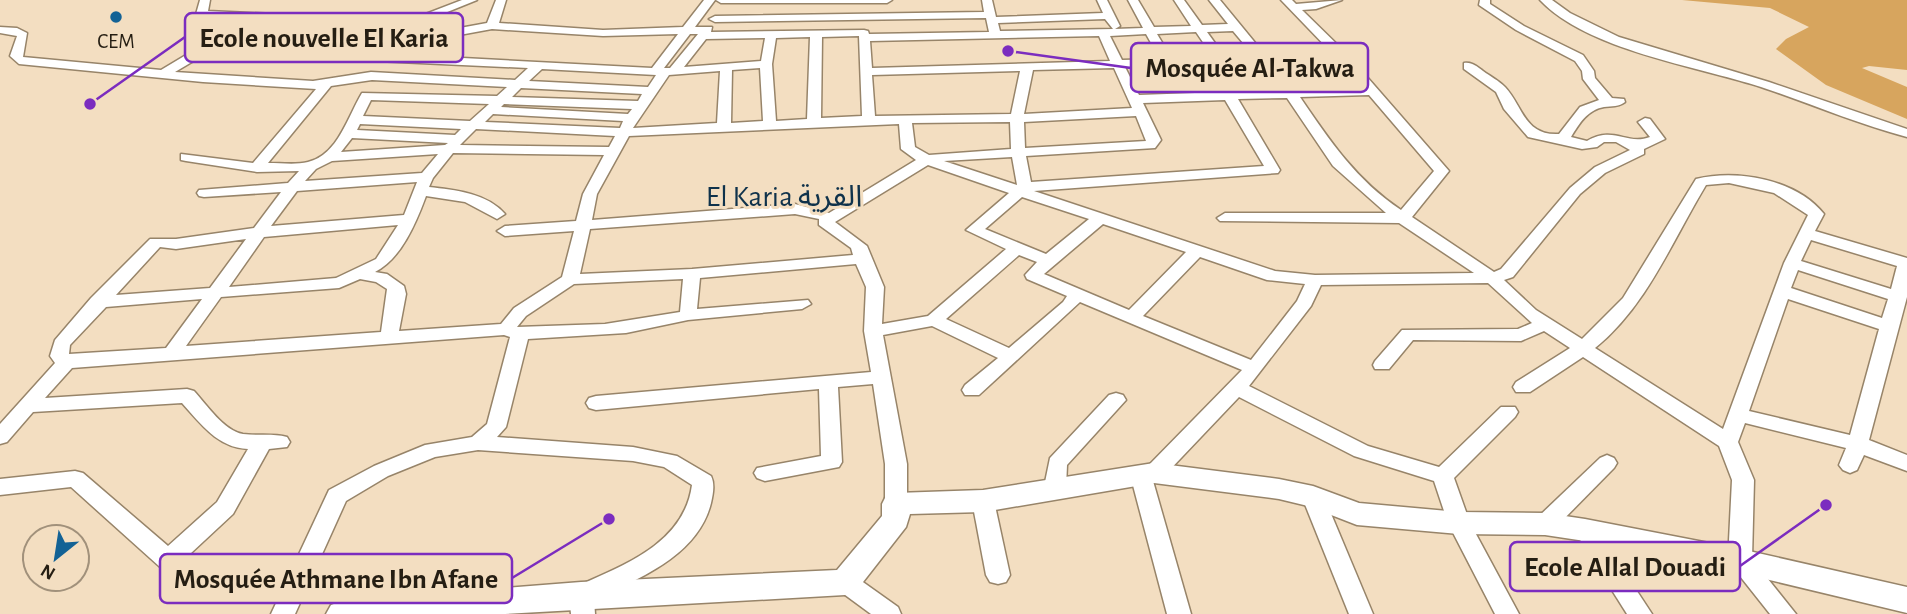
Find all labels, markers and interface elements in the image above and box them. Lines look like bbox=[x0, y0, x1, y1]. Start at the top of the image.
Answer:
marker: CEM bbox=[108, 9, 124, 25]
callout: Ecole nouvelle El Karia bbox=[185, 13, 463, 62]
text: Ecole nouvelle El Karia bbox=[199, 25, 449, 53]
place label: CEM bbox=[97, 31, 135, 52]
callout: Mosquée Al-Takwa bbox=[1131, 43, 1368, 92]
text: Mosquée Al-Takwa bbox=[1145, 55, 1355, 83]
district label: El Karia القرية bbox=[706, 182, 862, 213]
north arrow bbox=[21, 523, 91, 593]
callout: Ecole Allal Douadi bbox=[1510, 542, 1740, 591]
callout: Mosquée Athmane Ibn Afane bbox=[160, 554, 512, 603]
text: Ecole Allal Douadi bbox=[1524, 554, 1726, 582]
text: N bbox=[38, 560, 59, 583]
text: Mosquée Athmane Ibn Afane bbox=[174, 566, 498, 594]

